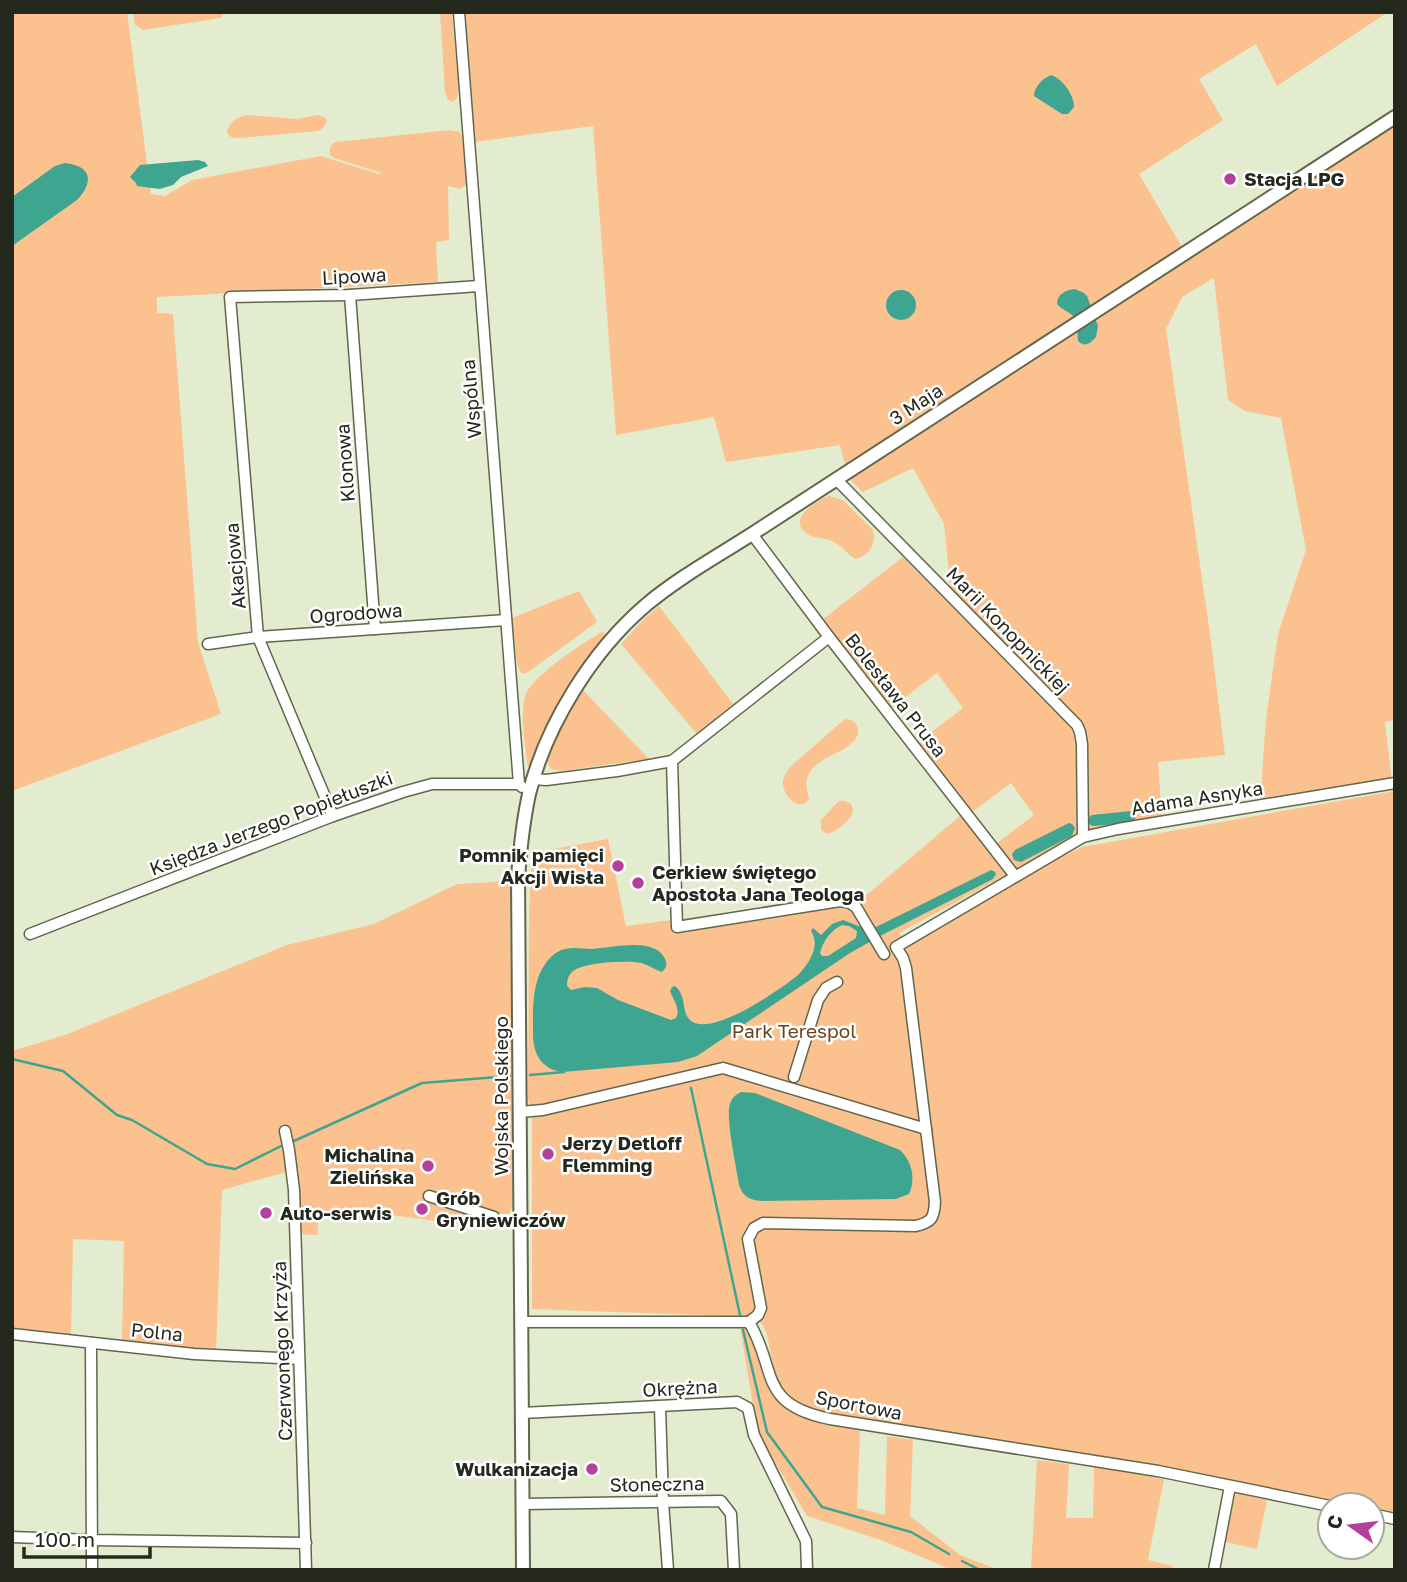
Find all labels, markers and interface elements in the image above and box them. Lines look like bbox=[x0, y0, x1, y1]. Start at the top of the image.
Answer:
place label: Stacja LPG bbox=[1244, 167, 1345, 190]
marker: Stacja LPG bbox=[1222, 171, 1238, 187]
street label: Lipowa bbox=[321, 262, 387, 289]
street label: Wspólna bbox=[456, 359, 485, 440]
street label: 3 Maja bbox=[885, 378, 947, 429]
street label: Klonowa bbox=[330, 423, 359, 503]
street label: Akacjowa bbox=[219, 522, 250, 610]
street label: Marii Konopnickiej bbox=[942, 561, 1075, 698]
street label: Ogrodowa bbox=[309, 598, 403, 627]
street label: Bolesława Prusa bbox=[841, 628, 952, 761]
street label: Księdza Jerzego Popiełuszki bbox=[146, 765, 396, 880]
street label: Adama Asnyka bbox=[1129, 776, 1265, 819]
place label: Pomnik pamięci Akcji Wisła bbox=[459, 843, 604, 888]
marker: Pomnik pamięci Akcji Wisła bbox=[610, 858, 626, 874]
place label: Cerkiew świętego Apostoła Jana Teologa bbox=[652, 860, 864, 905]
marker: Cerkiew świętego Apostoła Jana Teologa bbox=[630, 875, 646, 891]
street label: Wojska Polskiego bbox=[489, 1016, 512, 1176]
park label: Park Terespol bbox=[732, 1019, 856, 1042]
place label: Jerzy Detloff Flemming bbox=[562, 1131, 682, 1176]
place label: Michalina Zielińska bbox=[324, 1143, 414, 1188]
marker: Jerzy Detloff Flemming bbox=[540, 1146, 556, 1162]
marker: Michalina Zielińska bbox=[420, 1158, 436, 1174]
place label: Grób Gryniewiczów bbox=[436, 1186, 566, 1231]
place label: Auto-serwis bbox=[280, 1201, 392, 1224]
marker: Grób Gryniewiczów bbox=[414, 1201, 430, 1217]
marker: Auto-serwis bbox=[258, 1205, 274, 1221]
street label: Czerwonego Krzyża bbox=[267, 1261, 296, 1441]
street label: Polna bbox=[130, 1317, 184, 1346]
street label: Okrężna bbox=[642, 1374, 718, 1401]
street label: Sportowa bbox=[814, 1385, 904, 1424]
place label: Wulkanizacja bbox=[455, 1457, 578, 1480]
marker: Wulkanizacja bbox=[584, 1461, 600, 1477]
street label: Słoneczna bbox=[609, 1471, 705, 1496]
north arrow bbox=[1316, 1491, 1386, 1561]
text: С bbox=[1321, 1512, 1347, 1531]
scale bar bbox=[24, 1516, 150, 1560]
text: 100 m bbox=[35, 1526, 95, 1552]

